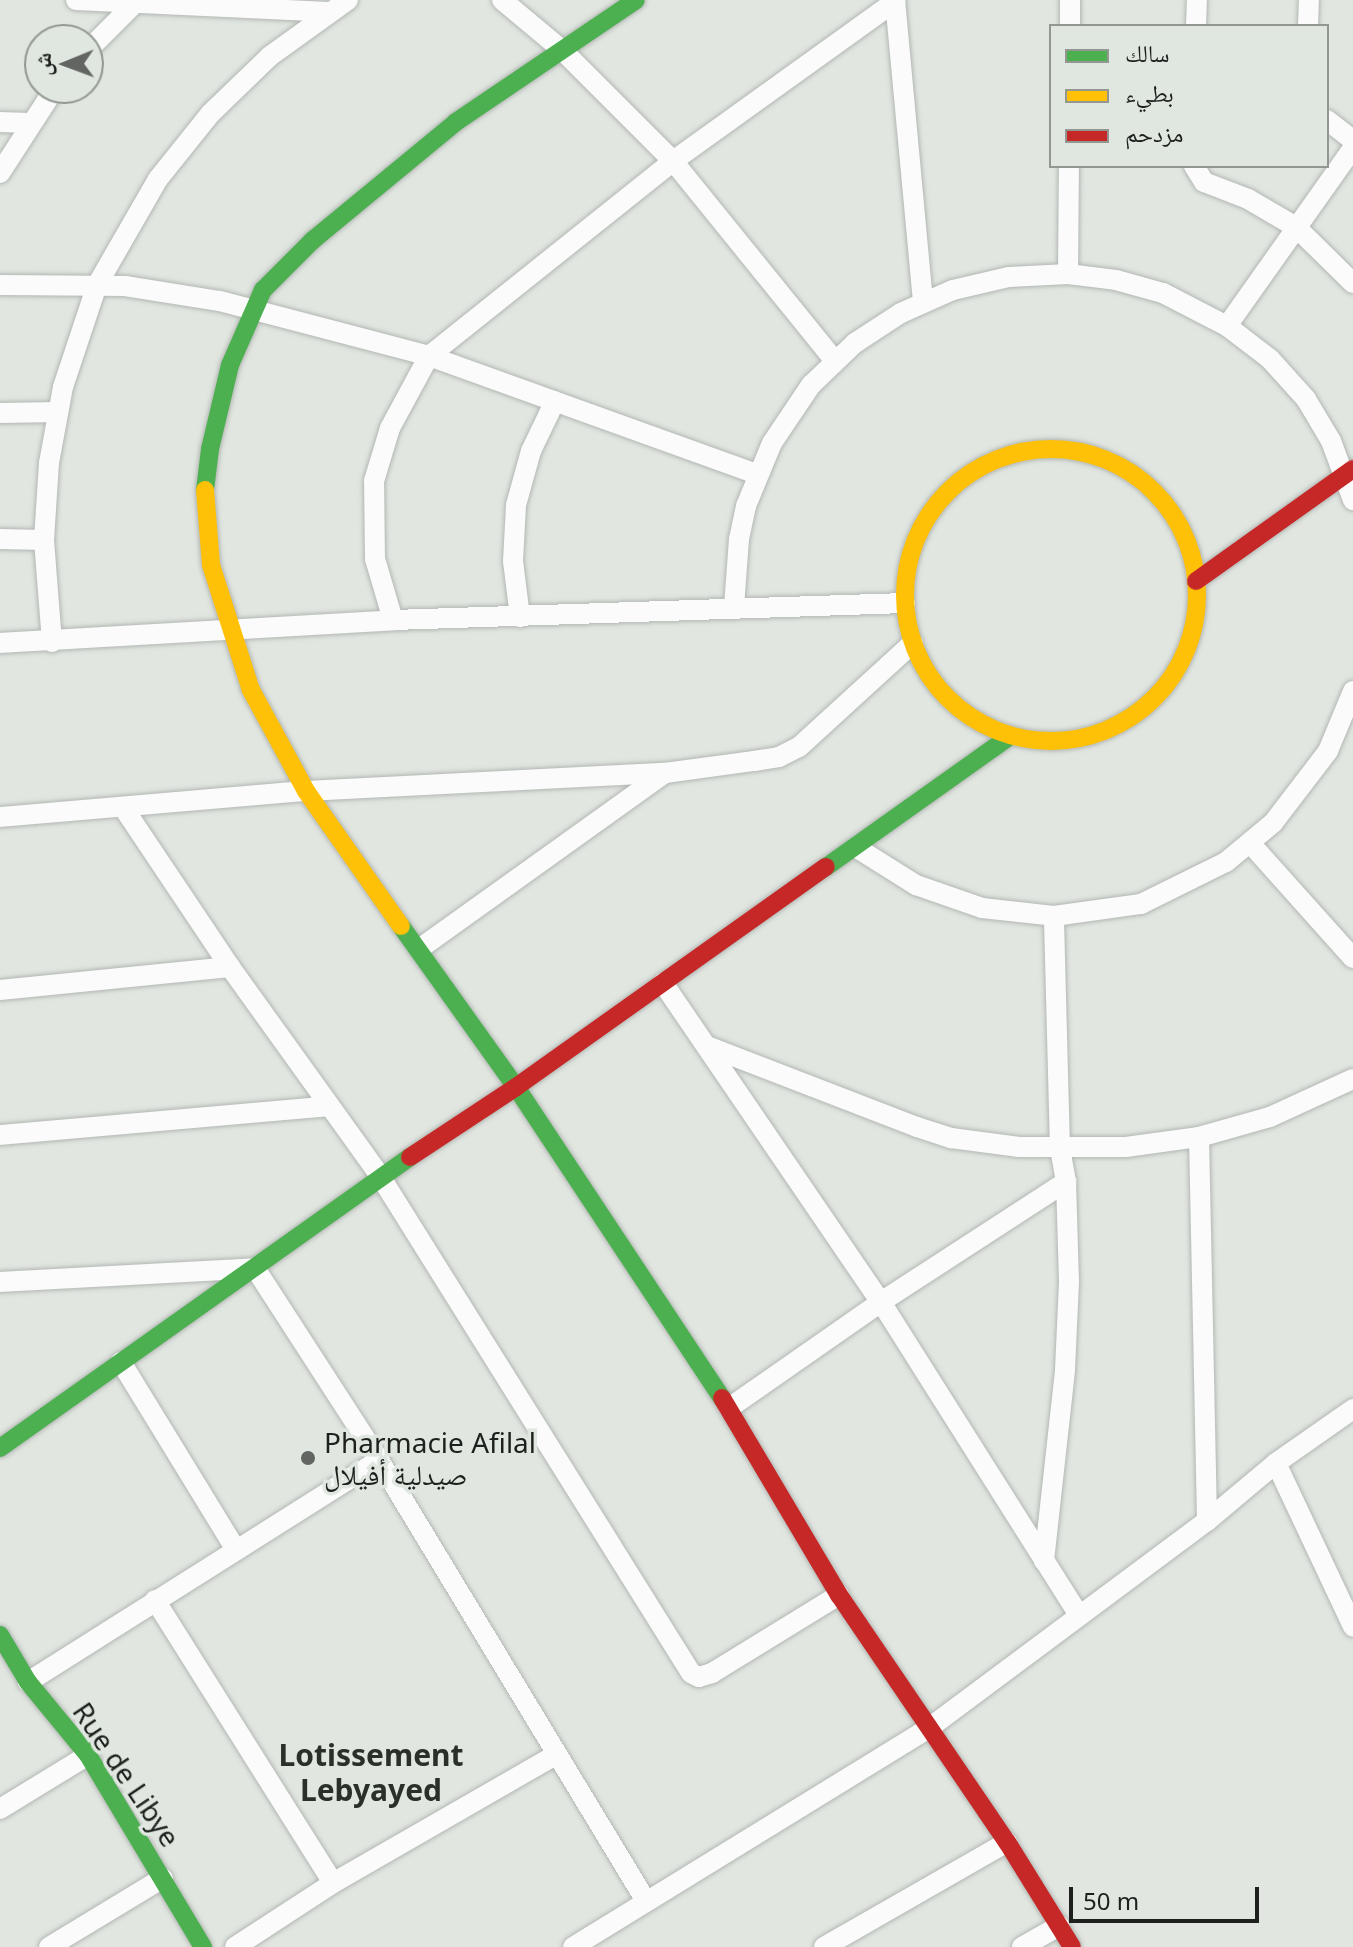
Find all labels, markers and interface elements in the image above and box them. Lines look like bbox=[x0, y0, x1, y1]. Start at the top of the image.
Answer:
north arrow bbox=[24, 24, 104, 104]
legend bbox=[1049, 24, 1329, 168]
text: سالك bbox=[1125, 36, 1170, 69]
text: ش bbox=[27, 52, 57, 76]
text: بطيء bbox=[1125, 76, 1174, 109]
text: مزدحم bbox=[1125, 116, 1184, 149]
place label: Pharmacie Afilal صيدلية أفيلال bbox=[324, 1425, 536, 1491]
marker: Pharmacie Afilal صيدلية أفيلال bbox=[299, 1449, 317, 1467]
street label: Rue de Libye bbox=[66, 1696, 188, 1852]
district label: Lotissement Lebyayed bbox=[278, 1737, 464, 1808]
scale bar bbox=[1073, 1871, 1263, 1921]
text: 50 m bbox=[1083, 1884, 1139, 1917]

